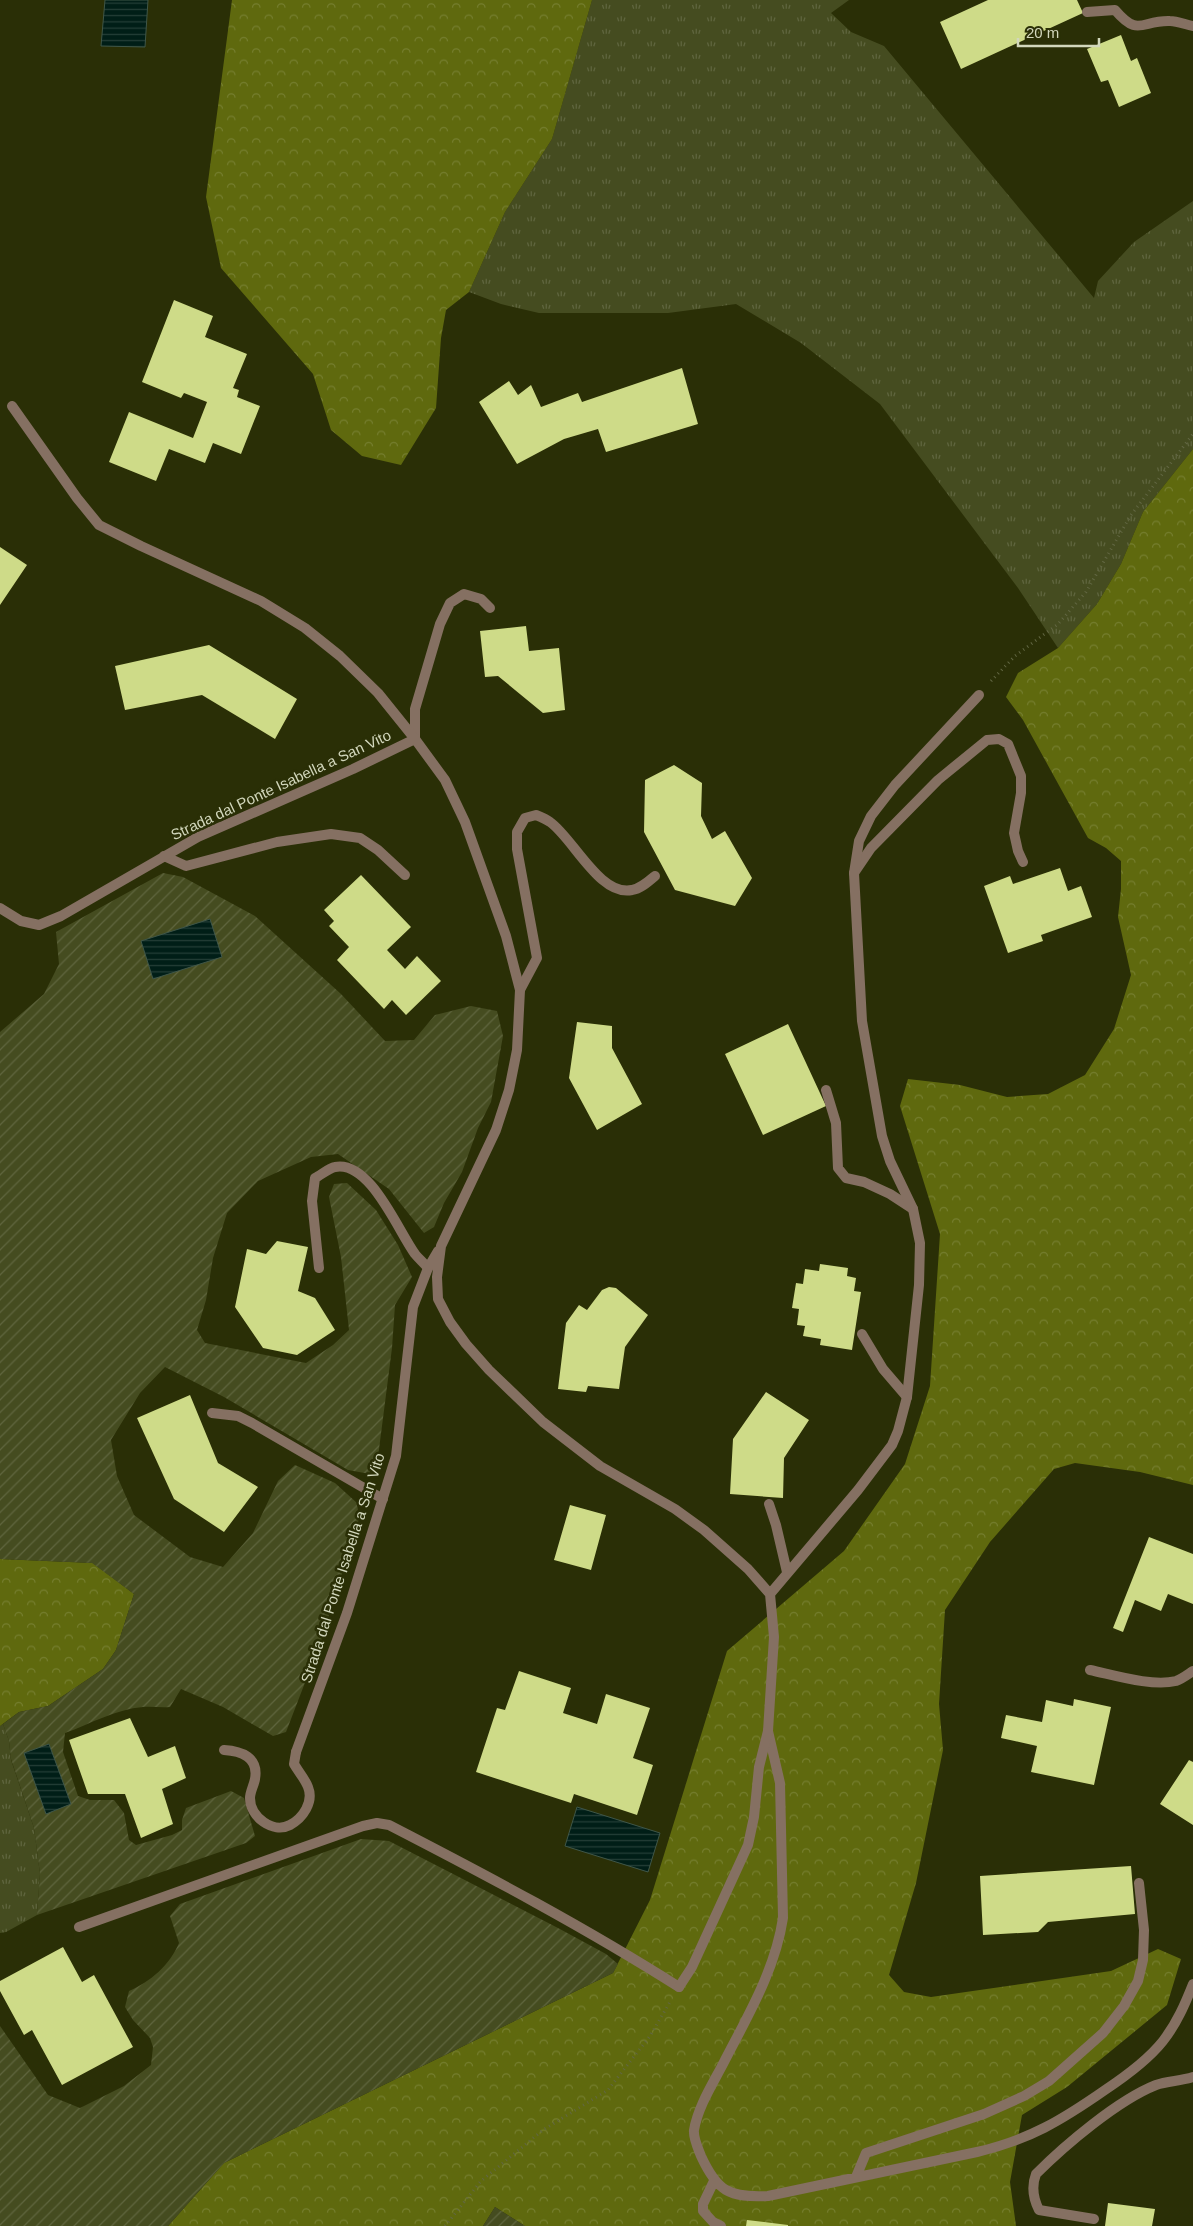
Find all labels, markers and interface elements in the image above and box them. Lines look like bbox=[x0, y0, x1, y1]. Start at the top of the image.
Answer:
scale bar bbox=[1018, 15, 1099, 47]
text: 20 m bbox=[1026, 24, 1059, 41]
street label: Strada dal Ponte Isabella a San Vito bbox=[168, 726, 393, 843]
street label: Strada dal Ponte Isabella a San Vito bbox=[297, 1451, 388, 1685]

